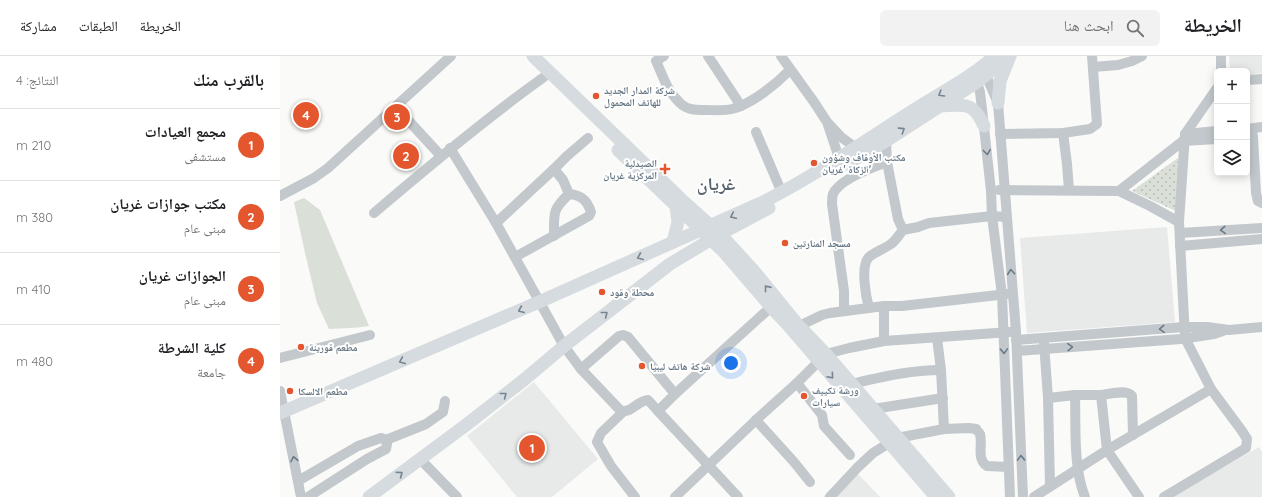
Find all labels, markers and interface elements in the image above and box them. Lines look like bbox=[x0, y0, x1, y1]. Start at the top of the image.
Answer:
search box bbox=[880, 10, 1160, 46]
text: الخريطة bbox=[1184, 13, 1242, 37]
text: ابحث هنا bbox=[1064, 16, 1114, 35]
text: مشاركة bbox=[20, 17, 57, 35]
text: الطبقات bbox=[79, 17, 118, 35]
text: الخريطة bbox=[140, 17, 181, 35]
icon: search bbox=[1124, 17, 1146, 39]
map controls bbox=[1214, 68, 1250, 176]
button: + bbox=[1214, 68, 1250, 104]
text: بالقرب منك bbox=[193, 69, 264, 90]
text: النتائج: 4 bbox=[16, 72, 59, 88]
place label: شركة المدار الجديد للهاتف المحمول bbox=[604, 84, 675, 109]
one-way arrow bbox=[938, 89, 945, 96]
marker: شركة المدار الجديد للهاتف المحمول bbox=[591, 91, 601, 101]
pin: 4 bbox=[293, 100, 319, 130]
pin: 3 bbox=[384, 102, 410, 132]
button: − bbox=[1214, 104, 1250, 140]
text: مجمع العيادات bbox=[145, 122, 226, 141]
one-way arrow bbox=[898, 128, 905, 135]
text: 210 m bbox=[16, 137, 51, 153]
text: 1 bbox=[248, 137, 254, 153]
button: layers bbox=[1214, 140, 1250, 176]
pin: 2 bbox=[393, 141, 419, 171]
text: مستشفى bbox=[184, 148, 226, 164]
one-way arrow bbox=[982, 149, 991, 155]
place label: مكتب الأوقاف وشؤون الزكاة 'غريان' bbox=[822, 151, 906, 176]
place label: الصيدلية المركزية غريان bbox=[603, 157, 657, 182]
marker: مكتب الأوقاف وشؤون الزكاة 'غريان' bbox=[809, 158, 819, 168]
marker: الصيدلية المركزية غريان bbox=[660, 164, 670, 174]
district label: غريان bbox=[697, 172, 735, 195]
text: مكتب جوازات غريان bbox=[110, 194, 226, 213]
text: 380 m bbox=[16, 209, 53, 225]
text: 2 bbox=[247, 209, 255, 225]
one-way arrow bbox=[729, 211, 737, 219]
text: مبنى عام bbox=[184, 220, 226, 236]
one-way arrow bbox=[1220, 226, 1226, 235]
place label: مسجد المنارتين bbox=[793, 237, 851, 250]
marker: مسجد المنارتين bbox=[780, 238, 790, 248]
one-way arrow bbox=[636, 252, 644, 260]
text: الجوازات غريان bbox=[139, 266, 226, 285]
one-way arrow bbox=[1006, 269, 1015, 275]
text: 410 m bbox=[16, 281, 51, 297]
text: 3 bbox=[248, 281, 255, 297]
one-way arrow bbox=[765, 285, 772, 293]
place label: محطة وقود bbox=[610, 286, 655, 299]
marker: محطة وقود bbox=[597, 287, 607, 297]
text: مبنى عام bbox=[184, 292, 226, 308]
one-way arrow bbox=[518, 305, 525, 313]
one-way arrow bbox=[601, 311, 608, 318]
one-way arrow bbox=[1159, 324, 1165, 333]
text: كلية الشرطة bbox=[158, 338, 226, 357]
place label: مطعم قورينة bbox=[309, 341, 358, 355]
marker: مطعم قورينة bbox=[296, 342, 306, 352]
one-way arrow bbox=[1067, 343, 1073, 352]
one-way arrow bbox=[1000, 348, 1008, 354]
text: 480 m bbox=[16, 353, 53, 369]
text: 4 bbox=[247, 353, 255, 369]
your location bbox=[721, 353, 741, 373]
one-way arrow bbox=[398, 357, 405, 365]
place label: شركة هاتف ليبيا bbox=[650, 360, 711, 373]
marker: شركة هاتف ليبيا bbox=[637, 361, 647, 371]
text: جامعة bbox=[197, 364, 226, 380]
one-way arrow bbox=[826, 371, 834, 379]
place label: ورشة تكييف سيارات bbox=[812, 384, 859, 409]
place label: مطعم الالسكا bbox=[298, 385, 348, 399]
marker: مطعم الالسكا bbox=[285, 386, 295, 396]
marker: ورشة تكييف سيارات bbox=[799, 391, 809, 401]
one-way arrow bbox=[500, 393, 507, 400]
pin: 1 bbox=[519, 433, 545, 463]
one-way arrow bbox=[1017, 455, 1026, 461]
one-way arrow bbox=[290, 456, 298, 462]
one-way arrow bbox=[396, 471, 403, 478]

